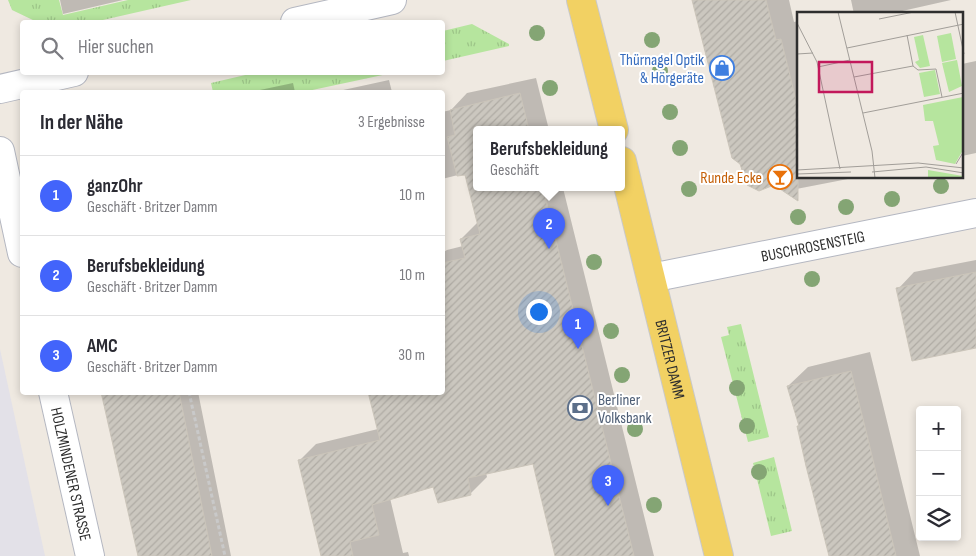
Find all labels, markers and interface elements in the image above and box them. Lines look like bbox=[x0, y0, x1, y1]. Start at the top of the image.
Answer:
inset map bbox=[797, 12, 964, 179]
search box bbox=[20, 20, 445, 75]
icon: search bbox=[38, 34, 66, 62]
text: Hier suchen bbox=[78, 36, 154, 59]
place label: Thürnagel Optik & Hörgeräte bbox=[620, 51, 704, 88]
shop icon: Thürnagel Optik & Hörgeräte bbox=[709, 55, 735, 81]
text: In der Nähe bbox=[40, 110, 123, 135]
text: 3 Ergebnisse bbox=[358, 113, 425, 132]
popup bbox=[473, 126, 625, 191]
text: Berufsbekleidung bbox=[490, 138, 608, 161]
text: Geschäft bbox=[490, 161, 539, 180]
bar icon: Runde Ecke bbox=[767, 164, 793, 190]
place label: Runde Ecke bbox=[700, 169, 762, 188]
text: ganzOhr bbox=[87, 175, 143, 198]
text: 1 bbox=[53, 186, 59, 205]
text: 10 m bbox=[399, 186, 425, 205]
text: Geschäft · Britzer Damm bbox=[87, 198, 218, 217]
pin: 2 bbox=[533, 208, 565, 249]
street label: BUSCHROSENSTEIG bbox=[759, 227, 867, 267]
text: Berufsbekleidung bbox=[87, 255, 205, 278]
text: 2 bbox=[52, 266, 60, 285]
text: 10 m bbox=[399, 266, 425, 285]
text: Geschäft · Britzer Damm bbox=[87, 278, 218, 297]
your location bbox=[526, 299, 552, 325]
pin: 1 bbox=[562, 308, 594, 349]
street label: BRITZER DAMM bbox=[650, 318, 688, 401]
text: AMC bbox=[87, 335, 118, 358]
text: 3 bbox=[52, 346, 60, 365]
text: 30 m bbox=[398, 346, 425, 365]
text: Geschäft · Britzer Damm bbox=[87, 358, 218, 377]
place label: Berliner Volksbank bbox=[598, 391, 652, 428]
bank icon: Berliner Volksbank bbox=[567, 395, 593, 421]
street label: HOLZMINDENER STRASSE bbox=[46, 406, 94, 543]
map controls bbox=[916, 406, 961, 541]
button: + bbox=[916, 406, 961, 451]
button: − bbox=[916, 451, 961, 496]
pin: 3 bbox=[592, 465, 624, 506]
button: layers bbox=[916, 496, 961, 541]

